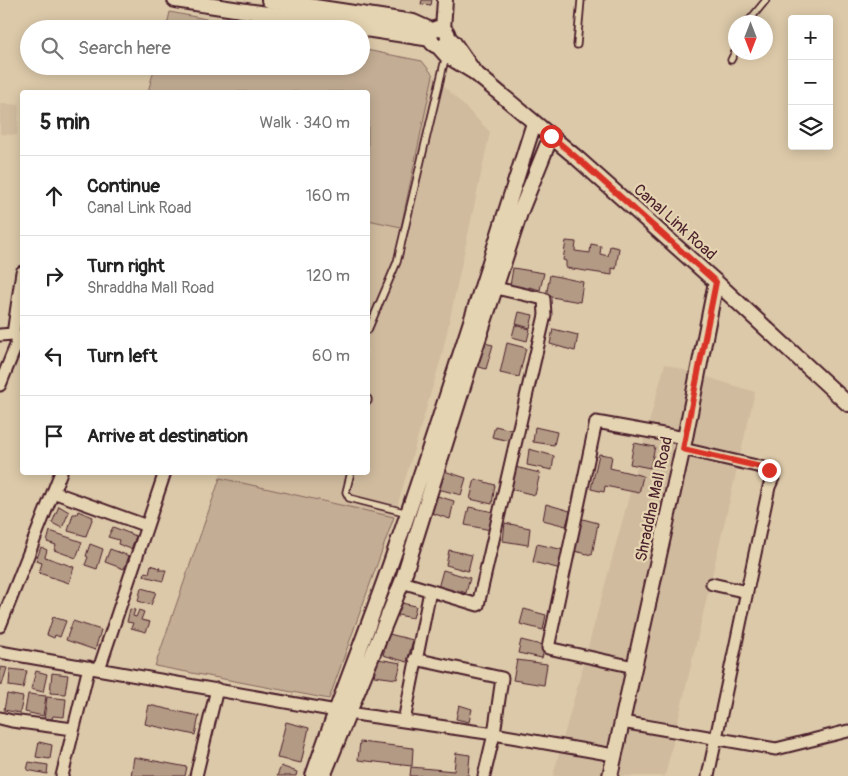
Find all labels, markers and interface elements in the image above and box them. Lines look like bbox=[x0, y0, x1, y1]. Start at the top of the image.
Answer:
north arrow bbox=[728, 15, 773, 60]
map controls bbox=[788, 15, 833, 150]
button: + bbox=[788, 15, 833, 60]
search box bbox=[20, 20, 370, 75]
icon: search bbox=[38, 34, 66, 62]
text: Search here bbox=[78, 36, 171, 60]
button: − bbox=[788, 60, 833, 105]
button: layers bbox=[788, 105, 833, 150]
text: 5 min bbox=[40, 109, 90, 136]
text: Walk · 340 m bbox=[259, 113, 350, 133]
route start bbox=[540, 125, 563, 148]
text: Continue bbox=[87, 174, 160, 198]
street label: Canal Link Road bbox=[629, 180, 721, 264]
icon: ahead bbox=[40, 182, 68, 210]
text: 160 m bbox=[306, 186, 350, 206]
text: Canal Link Road bbox=[87, 198, 192, 218]
text: Turn right bbox=[87, 254, 165, 278]
icon: right bbox=[40, 262, 68, 290]
text: 120 m bbox=[306, 266, 350, 286]
text: Shraddha Mall Road bbox=[87, 278, 214, 298]
icon: left bbox=[40, 342, 68, 370]
text: Turn left bbox=[87, 344, 157, 368]
text: 60 m bbox=[312, 346, 350, 366]
icon: arrive bbox=[40, 422, 68, 450]
text: Arrive at destination bbox=[87, 424, 248, 448]
street label: Shraddha Mall Road bbox=[631, 435, 677, 563]
route end bbox=[758, 459, 781, 482]

